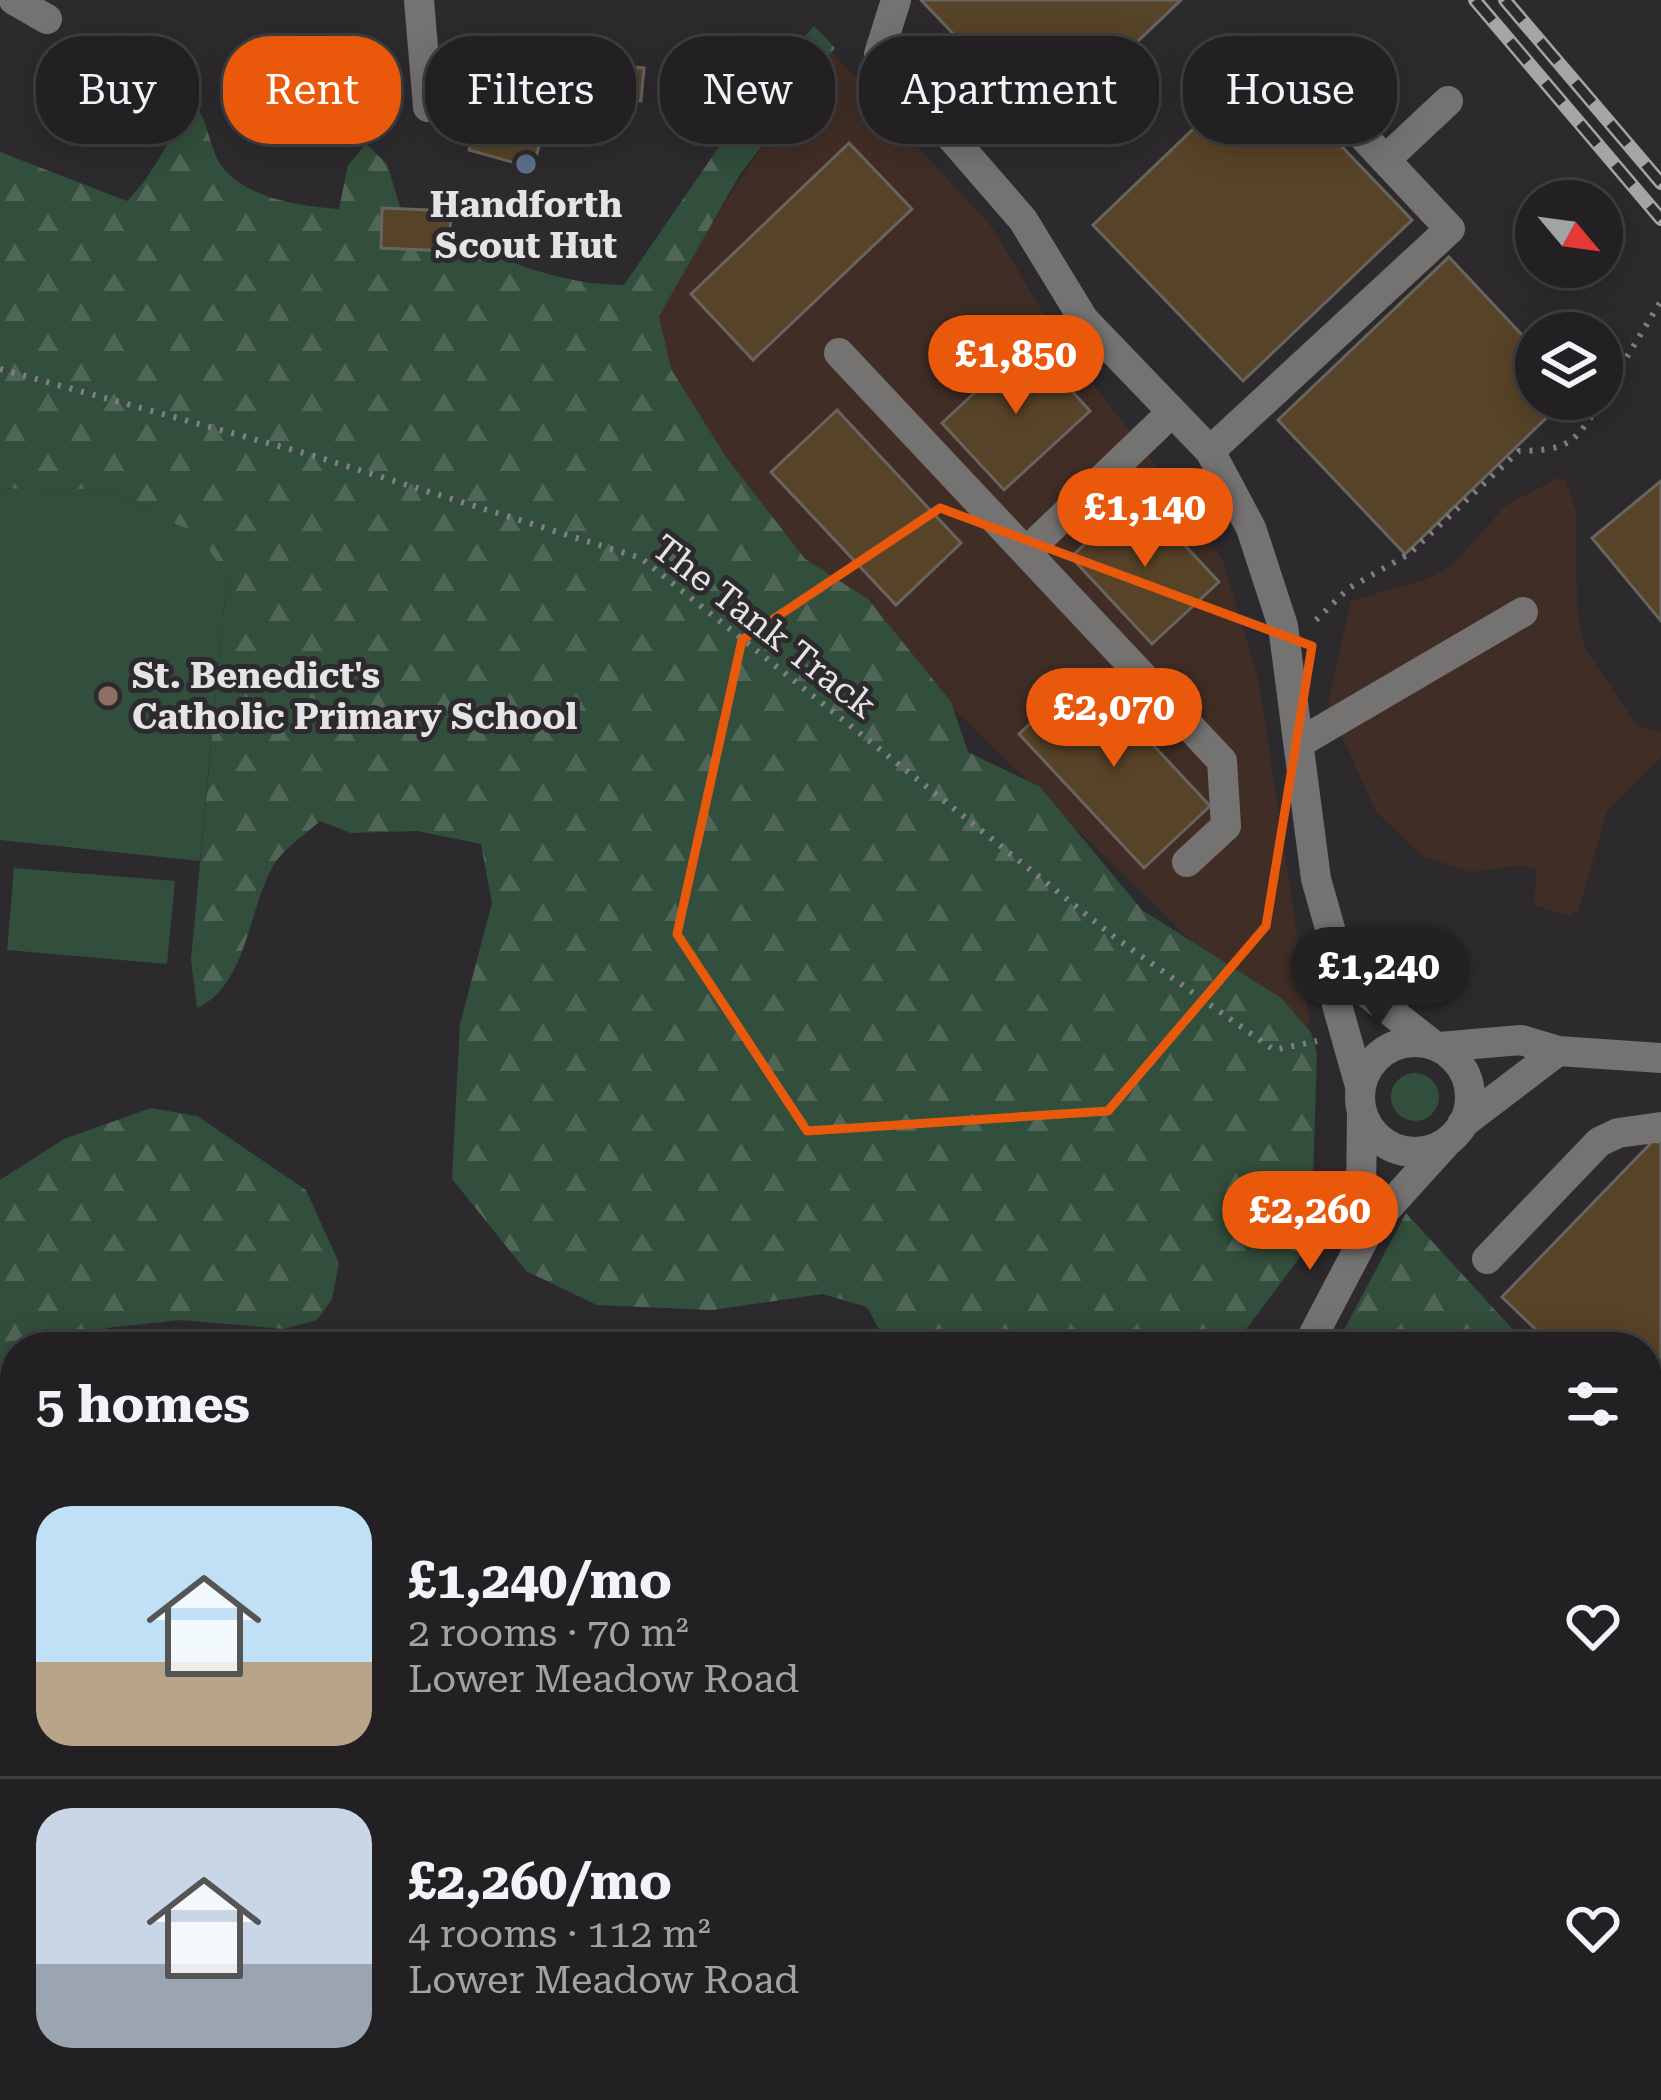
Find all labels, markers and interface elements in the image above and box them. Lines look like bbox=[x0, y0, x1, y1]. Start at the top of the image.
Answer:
chip: Buy bbox=[36, 36, 199, 144]
chip: Rent bbox=[223, 36, 401, 144]
chip: Filters bbox=[425, 36, 636, 144]
chip: New bbox=[660, 36, 835, 144]
chip: Apartment bbox=[859, 36, 1159, 144]
chip: House bbox=[1183, 36, 1397, 144]
marker: Handforth Scout Hut bbox=[513, 151, 539, 177]
north arrow bbox=[1515, 180, 1623, 288]
map controls bbox=[1515, 180, 1623, 420]
place label: Handforth Scout Hut bbox=[430, 184, 622, 267]
button: layers bbox=[1515, 312, 1623, 420]
pin: £1,850 bbox=[918, 315, 1114, 417]
text: £1,850 bbox=[955, 331, 1077, 377]
pin: £1,140 bbox=[1047, 468, 1243, 570]
text: £1,140 bbox=[1084, 484, 1206, 530]
street label: The Tank Track bbox=[644, 526, 885, 727]
place label: St. Benedict's Catholic Primary School bbox=[132, 655, 578, 738]
pin: £2,070 bbox=[1016, 668, 1212, 770]
marker: St. Benedict's Catholic Primary School bbox=[95, 683, 121, 709]
text: £2,070 bbox=[1053, 684, 1175, 730]
pin: £1,240 bbox=[1281, 927, 1477, 1029]
text: £1,240 bbox=[1318, 943, 1440, 989]
pin: £2,260 bbox=[1212, 1171, 1408, 1273]
text: £2,260 bbox=[1249, 1187, 1371, 1233]
icon: filters bbox=[1560, 1371, 1626, 1437]
text: 5 homes bbox=[36, 1375, 250, 1434]
text: £1,240/mo bbox=[408, 1551, 672, 1610]
icon: home bbox=[132, 1554, 276, 1698]
icon: heart bbox=[1560, 1593, 1626, 1659]
text: 2 rooms · 70 m² bbox=[408, 1610, 689, 1656]
text: Lower Meadow Road bbox=[408, 1656, 799, 1702]
text: £2,260/mo bbox=[408, 1852, 672, 1911]
icon: home bbox=[132, 1856, 276, 2000]
icon: heart bbox=[1560, 1895, 1626, 1961]
text: 4 rooms · 112 m² bbox=[408, 1911, 711, 1957]
text: Lower Meadow Road bbox=[408, 1957, 799, 2003]

